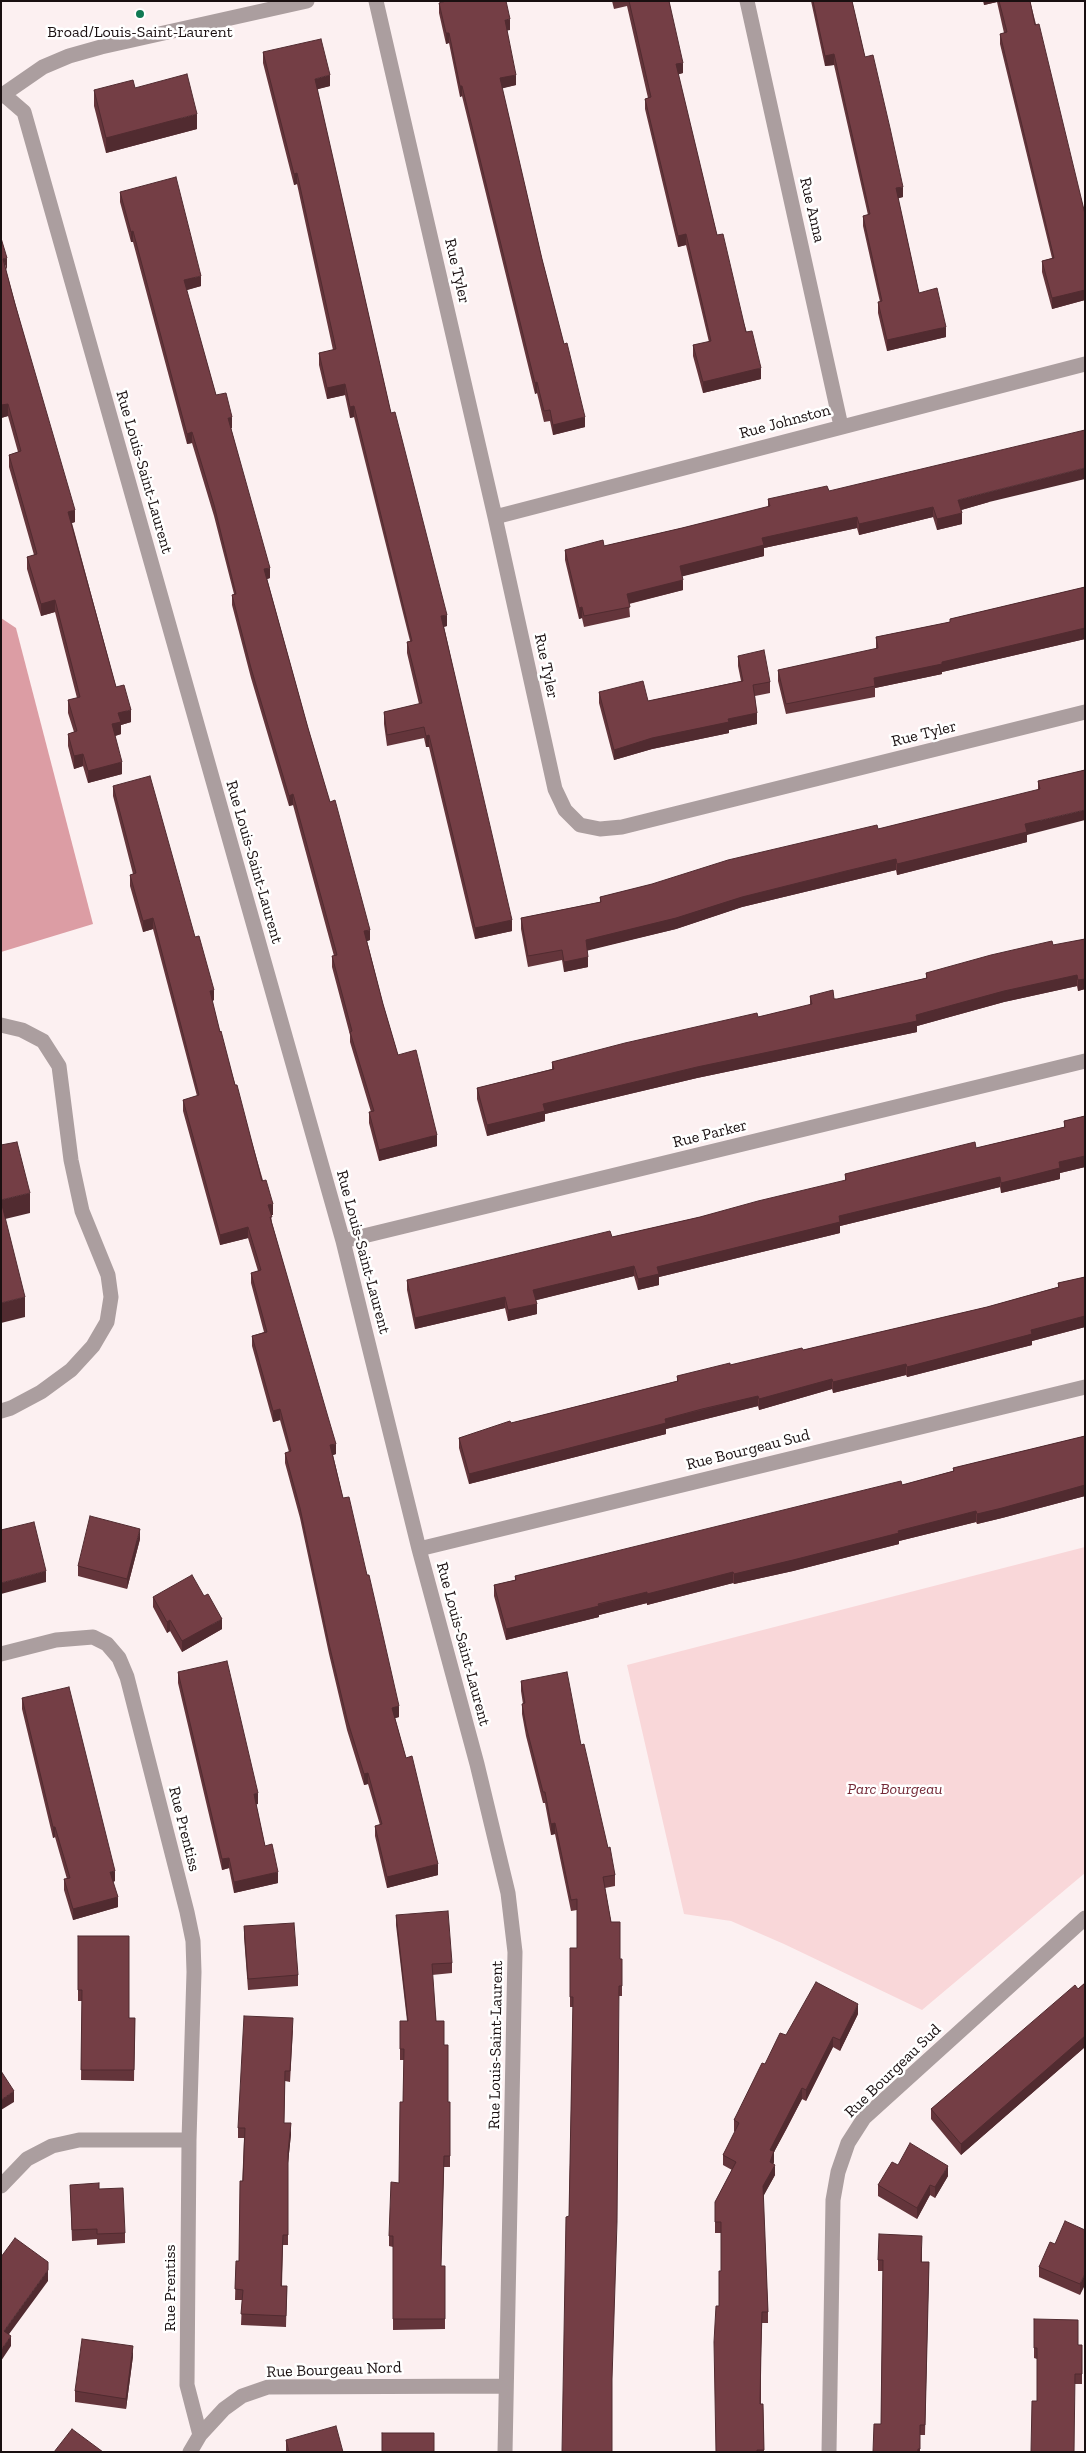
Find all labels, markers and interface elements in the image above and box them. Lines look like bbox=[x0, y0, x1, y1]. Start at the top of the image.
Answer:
marker: Broad/Louis-Saint-Laurent bbox=[134, 8, 146, 20]
place label: Broad/Louis-Saint-Laurent bbox=[47, 22, 233, 42]
street label: Rue Anna bbox=[795, 175, 829, 245]
street label: Rue Tyler bbox=[440, 237, 474, 305]
street label: Rue Louis-Saint-Laurent bbox=[112, 388, 176, 556]
street label: Rue Johnston bbox=[737, 401, 833, 443]
street label: Rue Tyler bbox=[530, 632, 562, 700]
street label: Rue Tyler bbox=[890, 717, 958, 751]
street label: Rue Louis-Saint-Laurent bbox=[222, 778, 286, 946]
street label: Rue Parker bbox=[671, 1116, 749, 1152]
street label: Rue Louis-Saint-Laurent bbox=[332, 1168, 394, 1336]
street label: Rue Bourgeau Sud bbox=[684, 1425, 812, 1475]
street label: Rue Louis-Saint-Laurent bbox=[432, 1560, 494, 1728]
park label: Parc Bourgeau bbox=[847, 1779, 943, 1799]
street label: Rue Prentiss bbox=[164, 1784, 204, 1874]
street label: Rue Louis-Saint-Laurent bbox=[485, 1960, 507, 2130]
street label: Rue Bourgeau Sud bbox=[841, 2020, 945, 2122]
street label: Rue Prentiss bbox=[160, 2244, 180, 2332]
street label: Rue Bourgeau Nord bbox=[266, 2358, 402, 2382]

